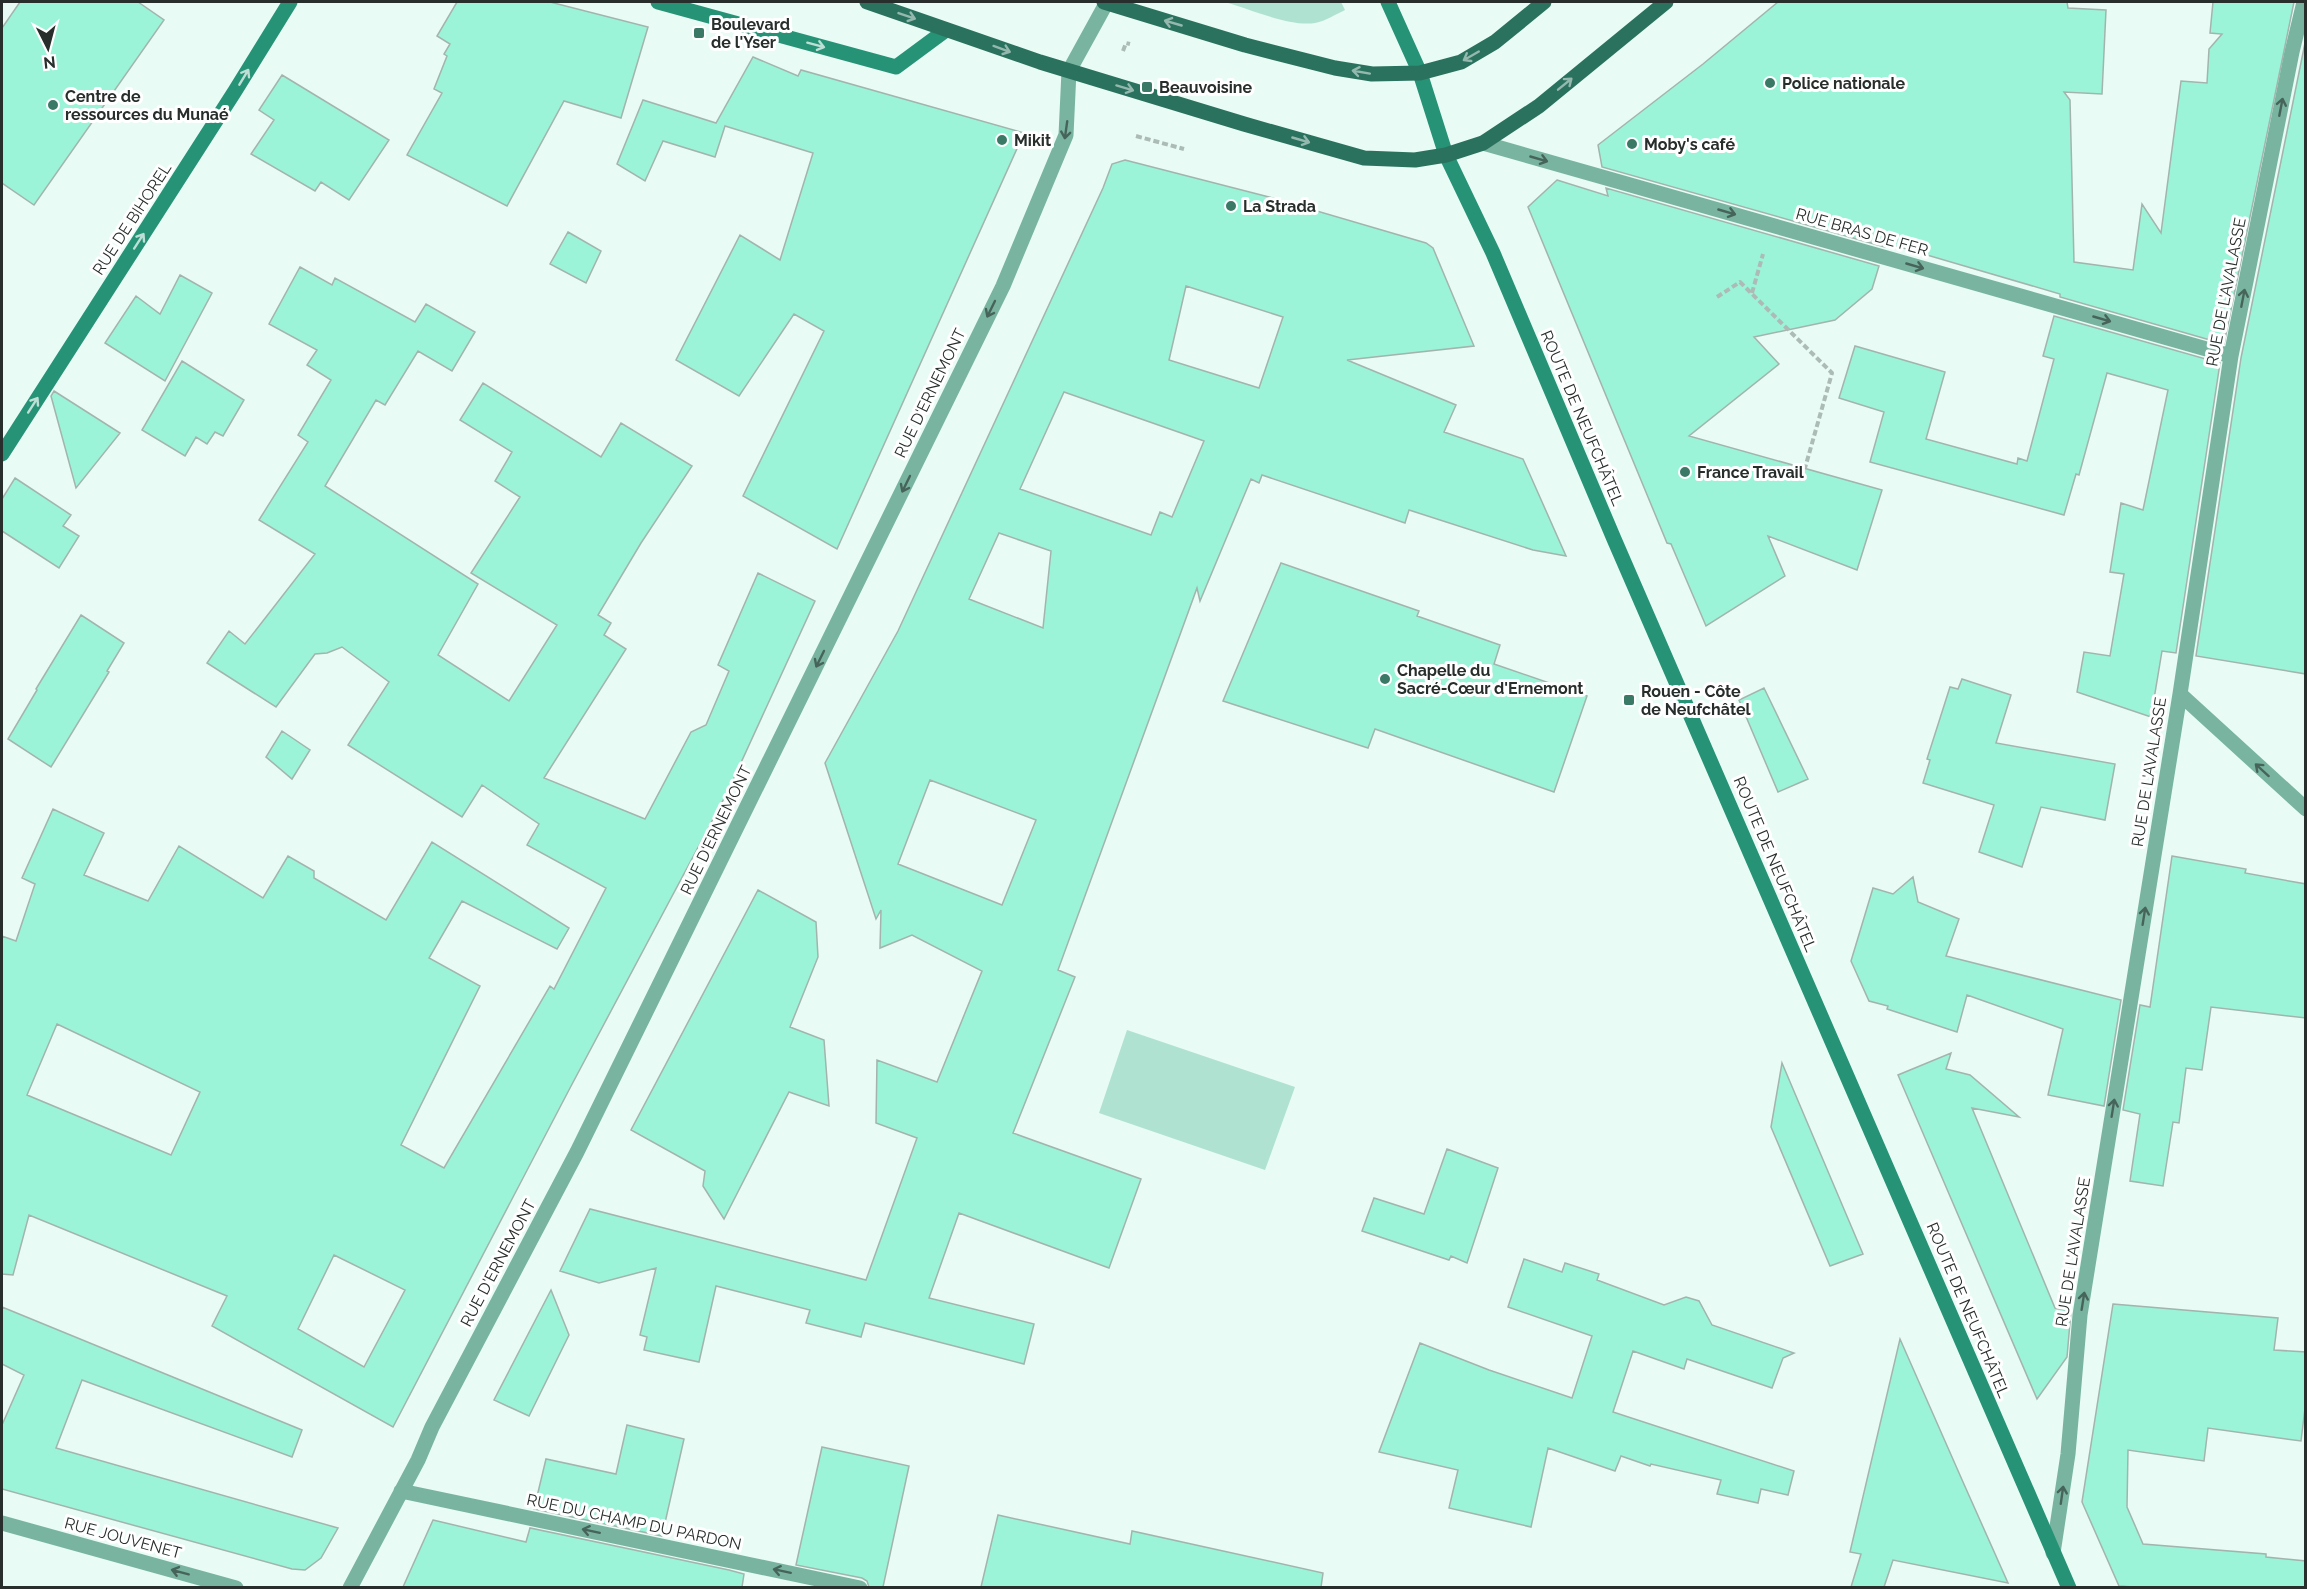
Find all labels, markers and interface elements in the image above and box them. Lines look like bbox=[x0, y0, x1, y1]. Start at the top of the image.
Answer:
one-way arrow bbox=[897, 11, 916, 22]
place label: Boulevard de l'Yser bbox=[711, 15, 790, 52]
one-way arrow bbox=[1164, 17, 1183, 28]
north arrow bbox=[18, 18, 78, 78]
marker: Boulevard de l'Yser bbox=[692, 26, 706, 40]
one-way arrow bbox=[806, 40, 825, 51]
one-way arrow bbox=[992, 44, 1010, 55]
one-way arrow bbox=[1463, 50, 1480, 62]
text: N bbox=[42, 52, 57, 73]
one-way arrow bbox=[1352, 67, 1372, 78]
one-way arrow bbox=[239, 69, 251, 86]
place label: Police nationale bbox=[1782, 74, 1906, 93]
marker: Police nationale bbox=[1763, 76, 1777, 90]
place label: Beauvoisine bbox=[1159, 78, 1252, 97]
one-way arrow bbox=[1557, 78, 1573, 91]
marker: Beauvoisine bbox=[1140, 80, 1154, 94]
one-way arrow bbox=[1115, 83, 1134, 94]
place label: Centre de ressources du Munaé bbox=[65, 87, 229, 124]
marker: Centre de ressources du Munaé bbox=[46, 98, 60, 112]
one-way arrow bbox=[2276, 98, 2287, 117]
one-way arrow bbox=[1060, 119, 1071, 139]
place label: Mikit bbox=[1014, 131, 1051, 150]
marker: Mikit bbox=[995, 133, 1009, 147]
one-way arrow bbox=[1291, 135, 1310, 146]
place label: Moby's café bbox=[1644, 135, 1735, 154]
marker: Moby's café bbox=[1625, 137, 1639, 151]
one-way arrow bbox=[1530, 154, 1549, 165]
street label: RUE DE BIHOREL bbox=[89, 159, 176, 279]
place label: La Strada bbox=[1243, 197, 1316, 216]
marker: La Strada bbox=[1224, 199, 1238, 213]
street label: RUE BRAS DE FER bbox=[1794, 204, 1930, 260]
one-way arrow bbox=[1717, 207, 1736, 218]
street label: RUE DE L'AVALASSE bbox=[2202, 216, 2250, 368]
one-way arrow bbox=[133, 233, 145, 250]
one-way arrow bbox=[1905, 261, 1924, 272]
one-way arrow bbox=[2238, 289, 2249, 309]
one-way arrow bbox=[985, 300, 997, 318]
one-way arrow bbox=[2092, 314, 2111, 325]
street label: RUE D'ERNEMONT bbox=[890, 325, 970, 461]
street label: ROUTE DE NEUFCHÂTEL bbox=[1537, 327, 1629, 509]
one-way arrow bbox=[27, 397, 39, 414]
place label: France Travail bbox=[1697, 463, 1805, 482]
marker: France Travail bbox=[1678, 465, 1692, 479]
one-way arrow bbox=[899, 475, 911, 493]
one-way arrow bbox=[813, 650, 825, 668]
place label: Chapelle du Sacré-Cœur d'Ernemont bbox=[1397, 661, 1583, 698]
marker: Chapelle du Sacré-Cœur d'Ernemont bbox=[1378, 672, 1392, 686]
place label: Rouen - Côte de Neufchâtel bbox=[1641, 682, 1752, 719]
marker: Rouen - Côte de Neufchâtel bbox=[1622, 693, 1636, 707]
street label: RUE DE L'AVALASSE bbox=[2128, 696, 2170, 848]
street label: RUE D'ERNEMONT bbox=[676, 762, 756, 898]
one-way arrow bbox=[2255, 763, 2270, 777]
street label: ROUTE DE NEUFCHÂTEL bbox=[1730, 773, 1822, 955]
one-way arrow bbox=[2139, 907, 2150, 926]
one-way arrow bbox=[2108, 1099, 2119, 1119]
street label: RUE DE L'AVALASSE bbox=[2052, 1176, 2094, 1328]
street label: RUE D'ERNEMONT bbox=[456, 1196, 540, 1330]
street label: ROUTE DE NEUFCHÂTEL bbox=[1923, 1219, 2015, 1401]
one-way arrow bbox=[2077, 1292, 2088, 1311]
one-way arrow bbox=[2057, 1485, 2068, 1505]
street label: RUE DU CHAMP DU PARDON bbox=[525, 1490, 743, 1554]
street label: RUE JOUVENET bbox=[62, 1513, 184, 1563]
one-way arrow bbox=[582, 1525, 602, 1536]
one-way arrow bbox=[773, 1565, 793, 1576]
one-way arrow bbox=[170, 1566, 189, 1577]

